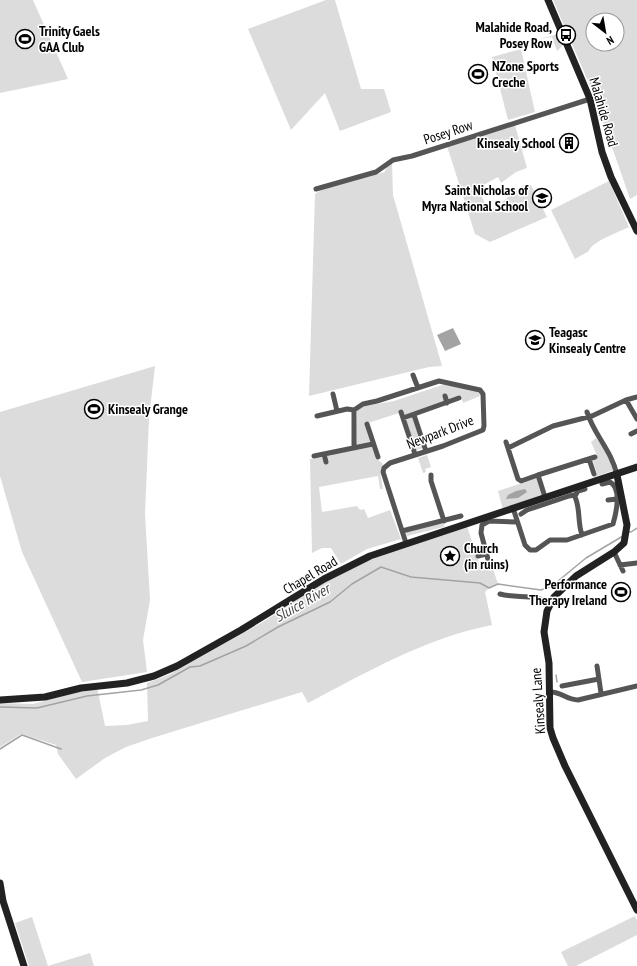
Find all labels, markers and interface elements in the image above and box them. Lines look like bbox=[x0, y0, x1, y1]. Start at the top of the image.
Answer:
north arrow bbox=[585, 12, 625, 52]
place label: Malahide Road, Posey Row bbox=[475, 18, 553, 52]
place label: Trinity Gaels GAA Club bbox=[39, 22, 100, 56]
bus stop icon: Malahide Road, Posey Row bbox=[555, 24, 577, 46]
sports icon: Trinity Gaels GAA Club bbox=[14, 28, 36, 50]
text: N bbox=[604, 33, 616, 48]
place label: NZone Sports Creche bbox=[492, 57, 559, 91]
sports icon: NZone Sports Creche bbox=[467, 63, 489, 85]
street label: Malahide Road bbox=[586, 75, 622, 149]
street label: Posey Row bbox=[421, 115, 475, 148]
building icon: Kinsealy School bbox=[558, 132, 580, 154]
place label: Kinsealy School bbox=[477, 134, 556, 152]
place label: Saint Nicholas of Myra National School bbox=[422, 181, 529, 215]
school or university icon: Saint Nicholas of Myra National School bbox=[531, 187, 553, 209]
place label: Teagasc Kinsealy Centre bbox=[549, 323, 626, 357]
school or university icon: Teagasc Kinsealy Centre bbox=[524, 329, 546, 351]
sports icon: Kinsealy Grange bbox=[83, 398, 105, 420]
place label: Kinsealy Grange bbox=[108, 400, 188, 418]
street label: Newpark Drive bbox=[404, 411, 476, 453]
place label: Church (in ruins) bbox=[464, 539, 509, 573]
place icon: Church (in ruins) bbox=[439, 545, 461, 567]
street label: Chapel Road bbox=[280, 552, 340, 598]
place label: Performance Therapy Ireland bbox=[529, 575, 607, 609]
water label: Sluice River bbox=[271, 578, 334, 626]
sports icon: Performance Therapy Ireland bbox=[610, 581, 632, 603]
street label: Kinsealy Lane bbox=[527, 667, 549, 735]

